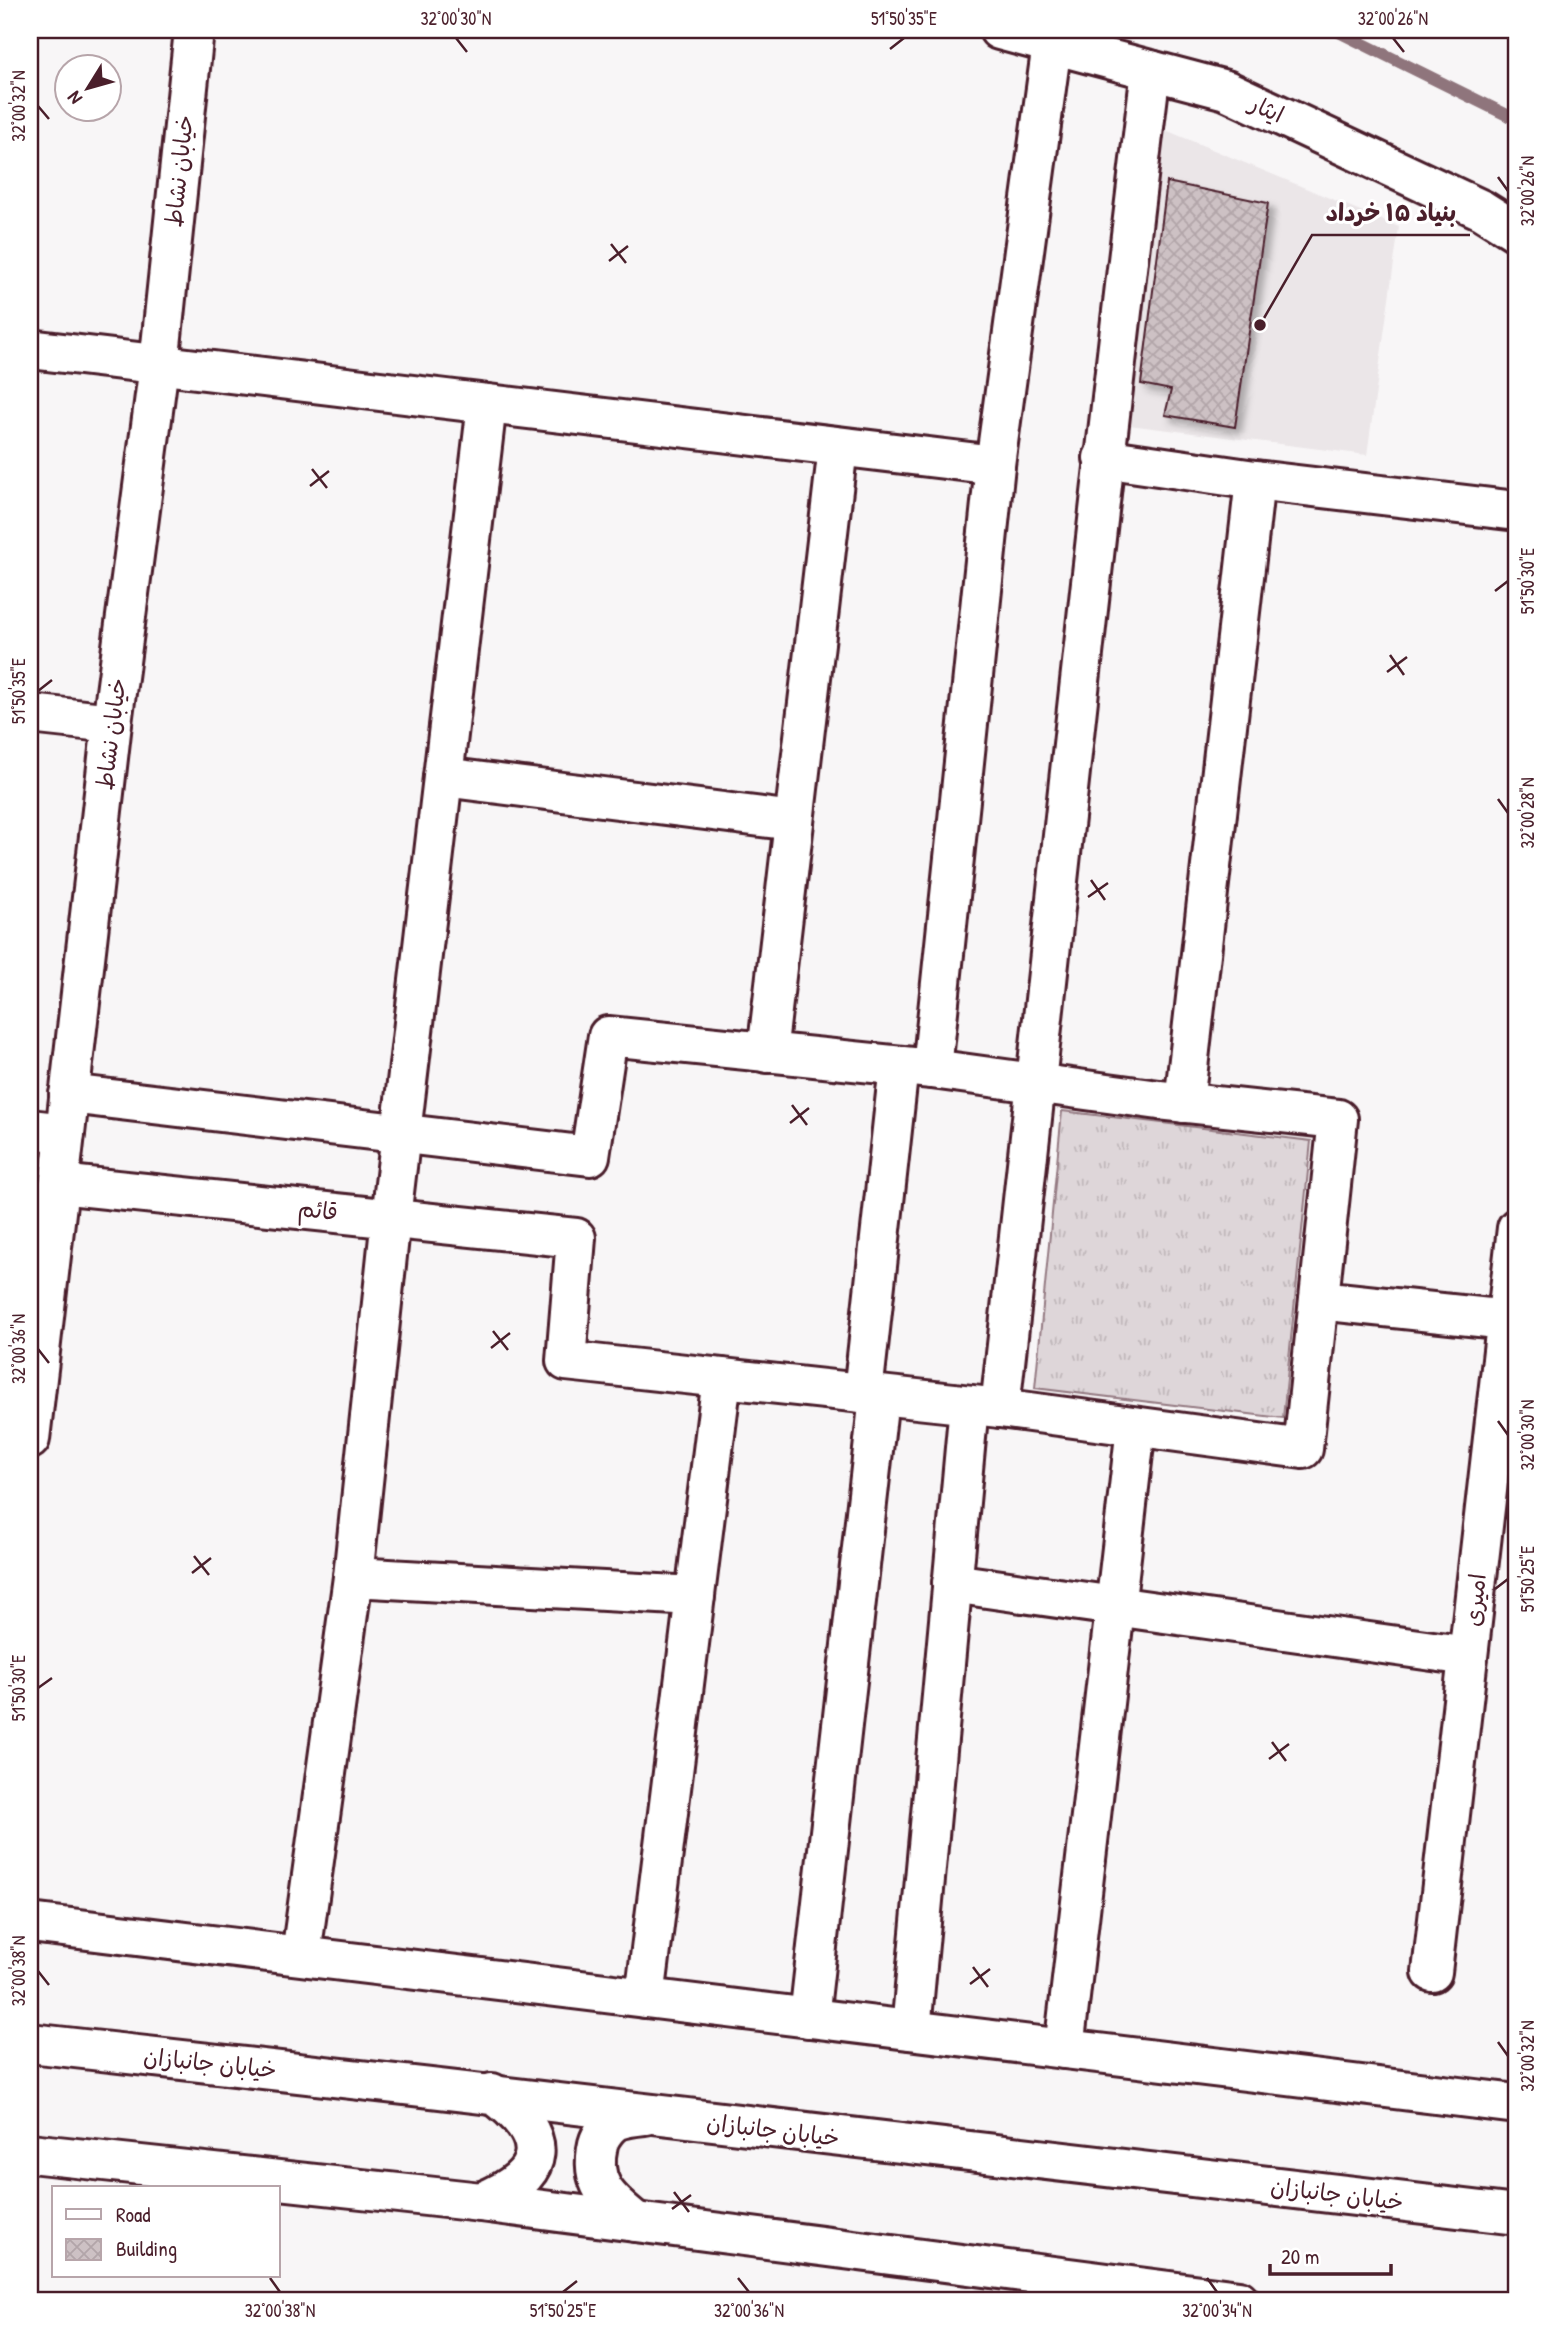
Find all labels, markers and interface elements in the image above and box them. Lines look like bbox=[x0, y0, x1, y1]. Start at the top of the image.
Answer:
text: 32°00'30"N bbox=[421, 6, 491, 31]
text: 51°50'35"E bbox=[871, 6, 937, 31]
text: 32°00'26"N bbox=[1358, 6, 1428, 31]
north arrow bbox=[52, 52, 122, 122]
text: 32°00'32"N bbox=[6, 70, 31, 142]
text: N bbox=[61, 86, 88, 110]
street label: ایثار bbox=[1243, 86, 1289, 130]
street label: خیابان نشاط bbox=[157, 113, 200, 228]
text: 32°00'26"N bbox=[1515, 156, 1540, 226]
callout: بنیاد ۱۵ خرداد bbox=[1312, 190, 1470, 235]
text: بنیاد ۱۵ خرداد bbox=[1326, 196, 1456, 228]
text: 51°50'30"E bbox=[1515, 548, 1540, 614]
text: 51°50'35"E bbox=[6, 658, 31, 724]
street label: خیابان نشاط bbox=[88, 676, 133, 792]
text: 32°00'28"N bbox=[1515, 778, 1540, 849]
street label: قائم bbox=[296, 1192, 340, 1230]
text: 32°00'36"N bbox=[6, 1314, 31, 1384]
text: 32°00'30"N bbox=[1515, 1400, 1540, 1470]
text: 51°50'25"E bbox=[1515, 1546, 1540, 1612]
street label: امیری bbox=[1456, 1572, 1493, 1628]
text: 51°50'30"E bbox=[6, 1655, 31, 1721]
text: 32°00'38"N bbox=[6, 1936, 31, 2006]
text: 32°00'32"N bbox=[1515, 2020, 1540, 2092]
street label: خیابان جانبازان bbox=[142, 2040, 278, 2085]
street label: خیابان جانبازان bbox=[705, 2106, 841, 2153]
street label: خیابان جانبازان bbox=[1269, 2170, 1405, 2217]
legend bbox=[52, 2186, 280, 2278]
text: Road bbox=[116, 2200, 150, 2229]
scale bar bbox=[1270, 2232, 1391, 2276]
text: Building bbox=[116, 2234, 177, 2263]
text: 20 m bbox=[1281, 2242, 1319, 2271]
text: 32°00'38"N bbox=[245, 2298, 315, 2323]
text: 51°50'25"E bbox=[530, 2298, 596, 2323]
text: 32°00'36"N bbox=[714, 2298, 784, 2323]
text: 32°00'34"N bbox=[1182, 2298, 1252, 2323]

